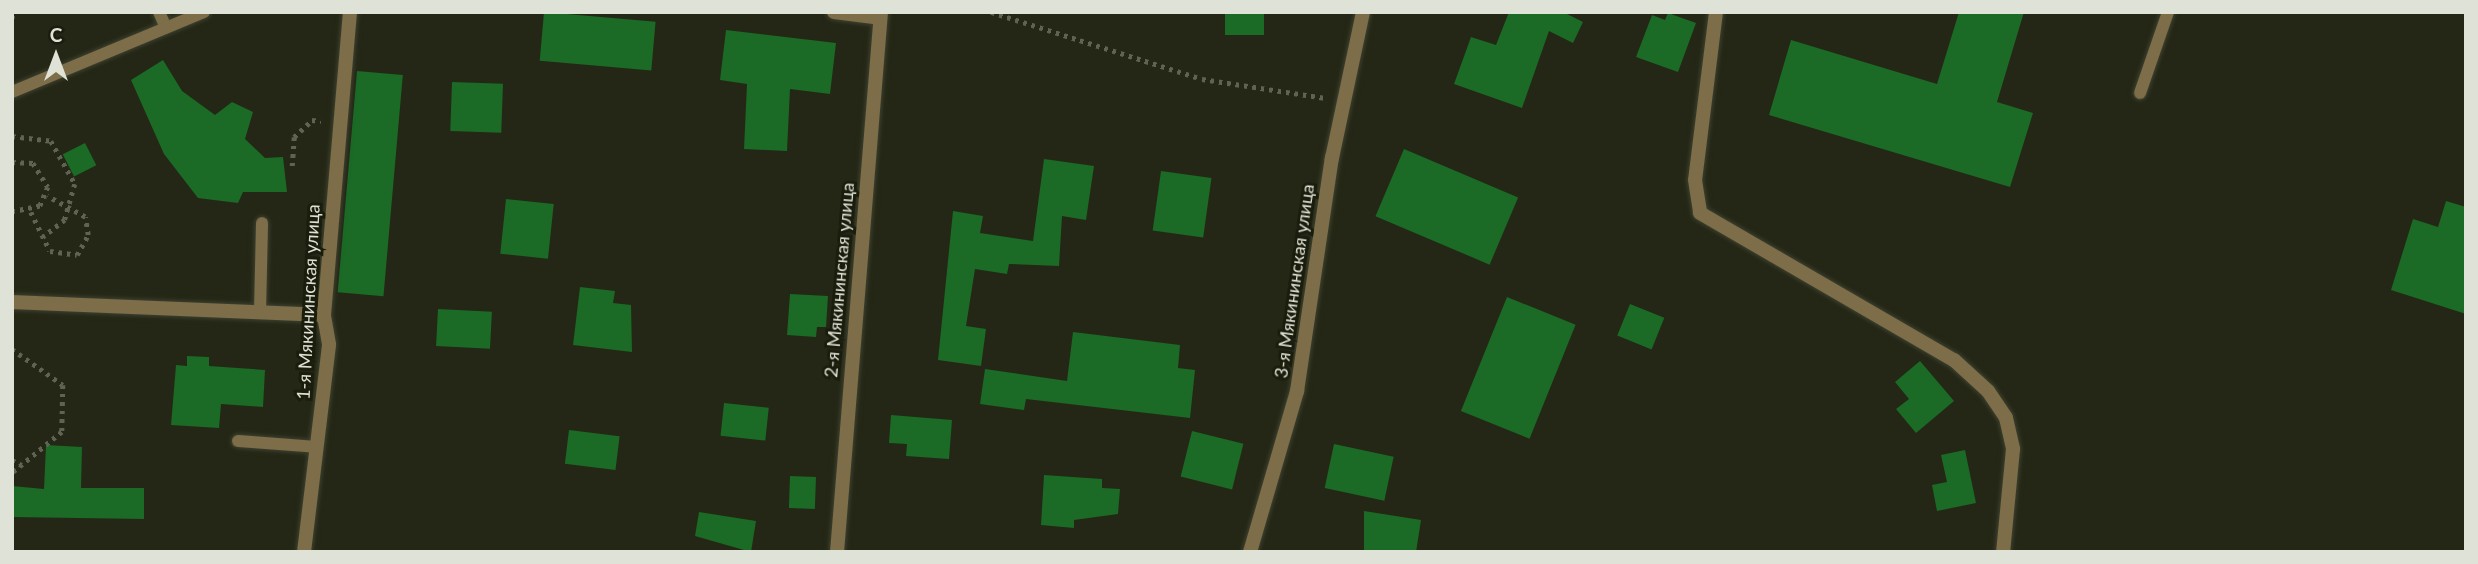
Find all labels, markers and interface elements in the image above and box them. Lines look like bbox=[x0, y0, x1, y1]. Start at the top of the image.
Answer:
north arrow bbox=[21, 21, 91, 91]
text: С bbox=[50, 23, 62, 46]
street label: 2-я Мякининская улица bbox=[820, 182, 858, 378]
street label: 3-я Мякининская улица bbox=[1270, 183, 1318, 379]
street label: 1-я Мякининская улица bbox=[292, 204, 324, 400]

